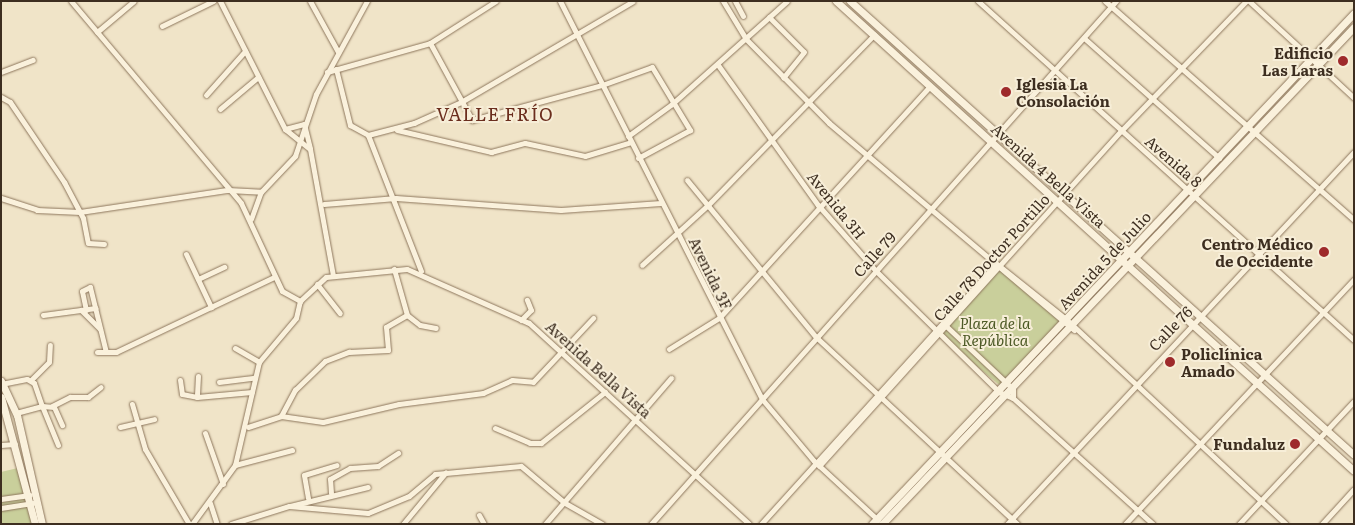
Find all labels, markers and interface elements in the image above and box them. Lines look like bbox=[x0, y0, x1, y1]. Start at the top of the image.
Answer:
place label: Edificio Las Laras bbox=[1262, 43, 1333, 78]
marker: Edificio Las Laras bbox=[1337, 55, 1349, 67]
place label: Iglesia La Consolación bbox=[1016, 74, 1110, 109]
marker: Iglesia La Consolación bbox=[1000, 86, 1012, 98]
district label: VALLE FRÍO bbox=[435, 103, 555, 125]
street label: Avenida 4 Bella Vista bbox=[988, 119, 1110, 231]
street label: Avenida 8 bbox=[1142, 131, 1206, 191]
street label: Avenida 3H bbox=[804, 168, 870, 242]
street label: Calle 78 Doctor Portillo bbox=[929, 190, 1053, 324]
street label: Avenida 5 de Julio bbox=[1054, 207, 1154, 313]
street label: Calle 79 bbox=[849, 228, 899, 280]
street label: Avenida 3F bbox=[686, 234, 736, 312]
place label: Centro Médico de Occidente bbox=[1202, 234, 1313, 269]
marker: Centro Médico de Occidente bbox=[1317, 245, 1331, 259]
street label: Calle 76 bbox=[1145, 302, 1195, 354]
park label: Plaza de la República bbox=[959, 313, 1031, 348]
street label: Avenida Bella Vista bbox=[542, 317, 656, 421]
place label: Policlínica Amado bbox=[1181, 344, 1262, 379]
marker: Policlínica Amado bbox=[1163, 355, 1177, 369]
place label: Fundaluz bbox=[1213, 435, 1285, 453]
marker: Fundaluz bbox=[1289, 438, 1301, 450]

